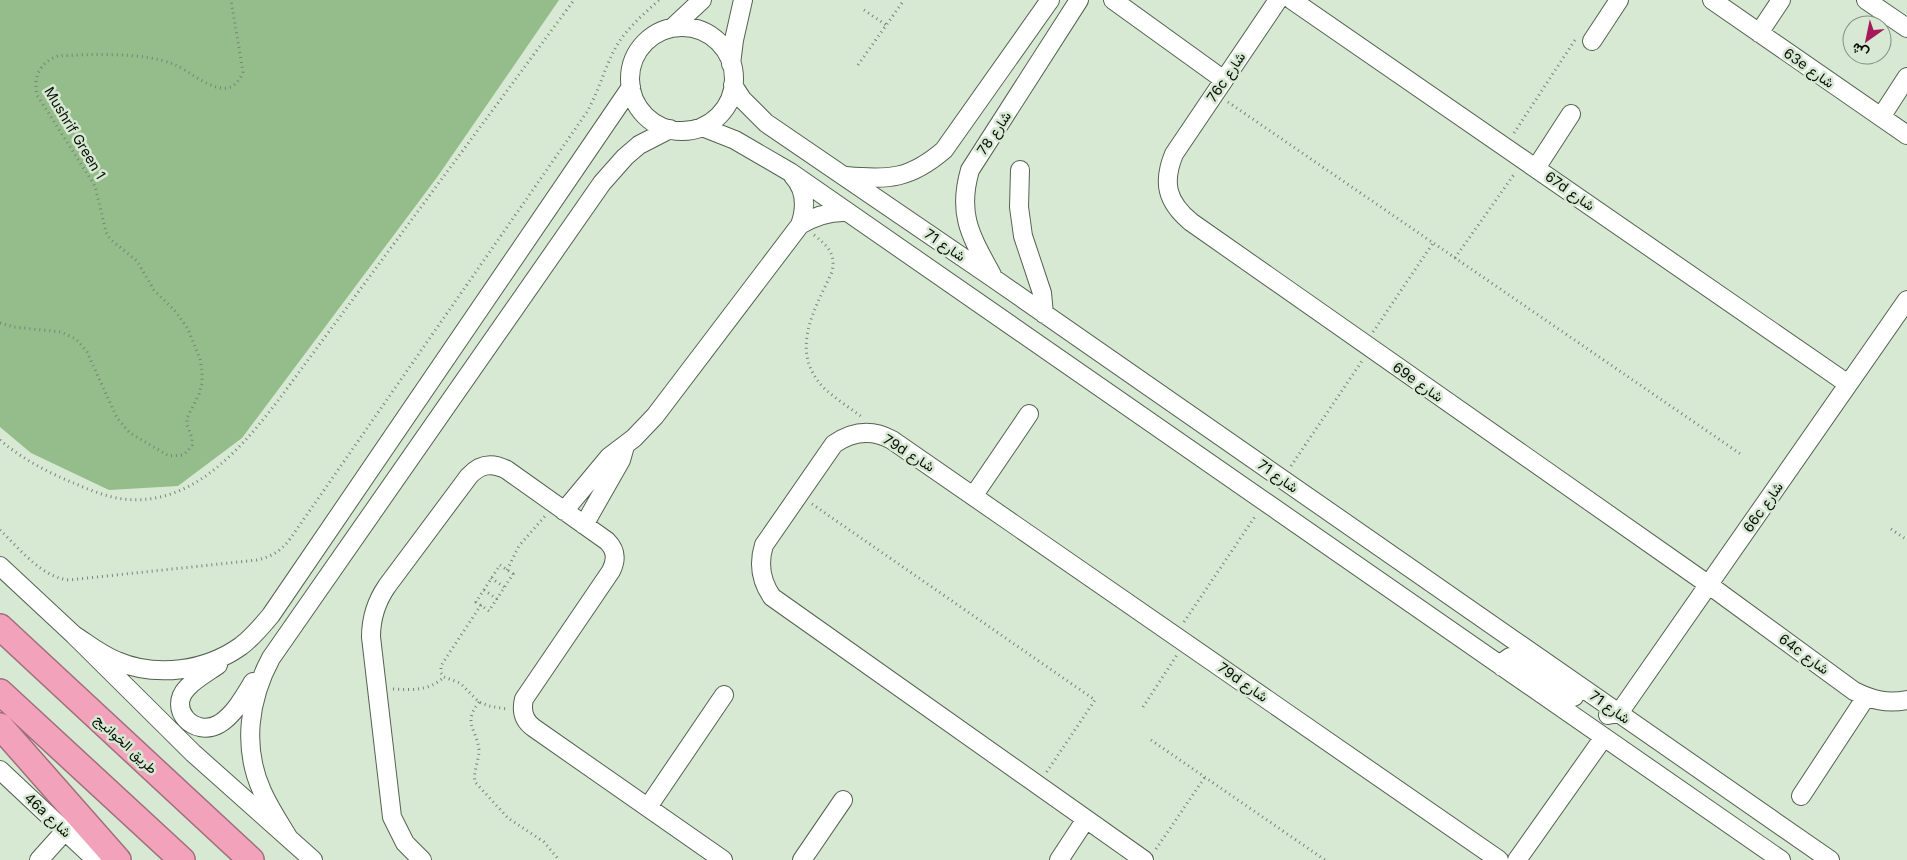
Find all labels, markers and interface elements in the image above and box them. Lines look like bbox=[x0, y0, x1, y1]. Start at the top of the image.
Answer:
north arrow bbox=[1842, 15, 1892, 65]
text: ش bbox=[1848, 39, 1872, 63]
street label: 63e شارع bbox=[1779, 44, 1838, 94]
street label: 76c شارع bbox=[1203, 49, 1251, 107]
street label: Mushrif Green 1 bbox=[41, 84, 110, 182]
street label: شارع 78 bbox=[973, 108, 1017, 159]
street label: 67d شارع bbox=[1541, 167, 1598, 216]
street label: شارع 71 bbox=[920, 225, 969, 267]
street label: 69e شارع bbox=[1388, 358, 1447, 408]
street label: 79d شارع bbox=[879, 430, 938, 477]
street label: شارع 71 bbox=[1253, 456, 1302, 498]
street label: 66c شارع bbox=[1739, 478, 1788, 537]
street label: 64c شارع bbox=[1774, 630, 1833, 680]
street label: 79d شارع bbox=[1213, 658, 1272, 707]
street label: شارع 71 bbox=[1585, 687, 1634, 729]
street label: طريق الخوانيج bbox=[89, 710, 161, 779]
street label: 46a شارع bbox=[19, 789, 75, 843]

